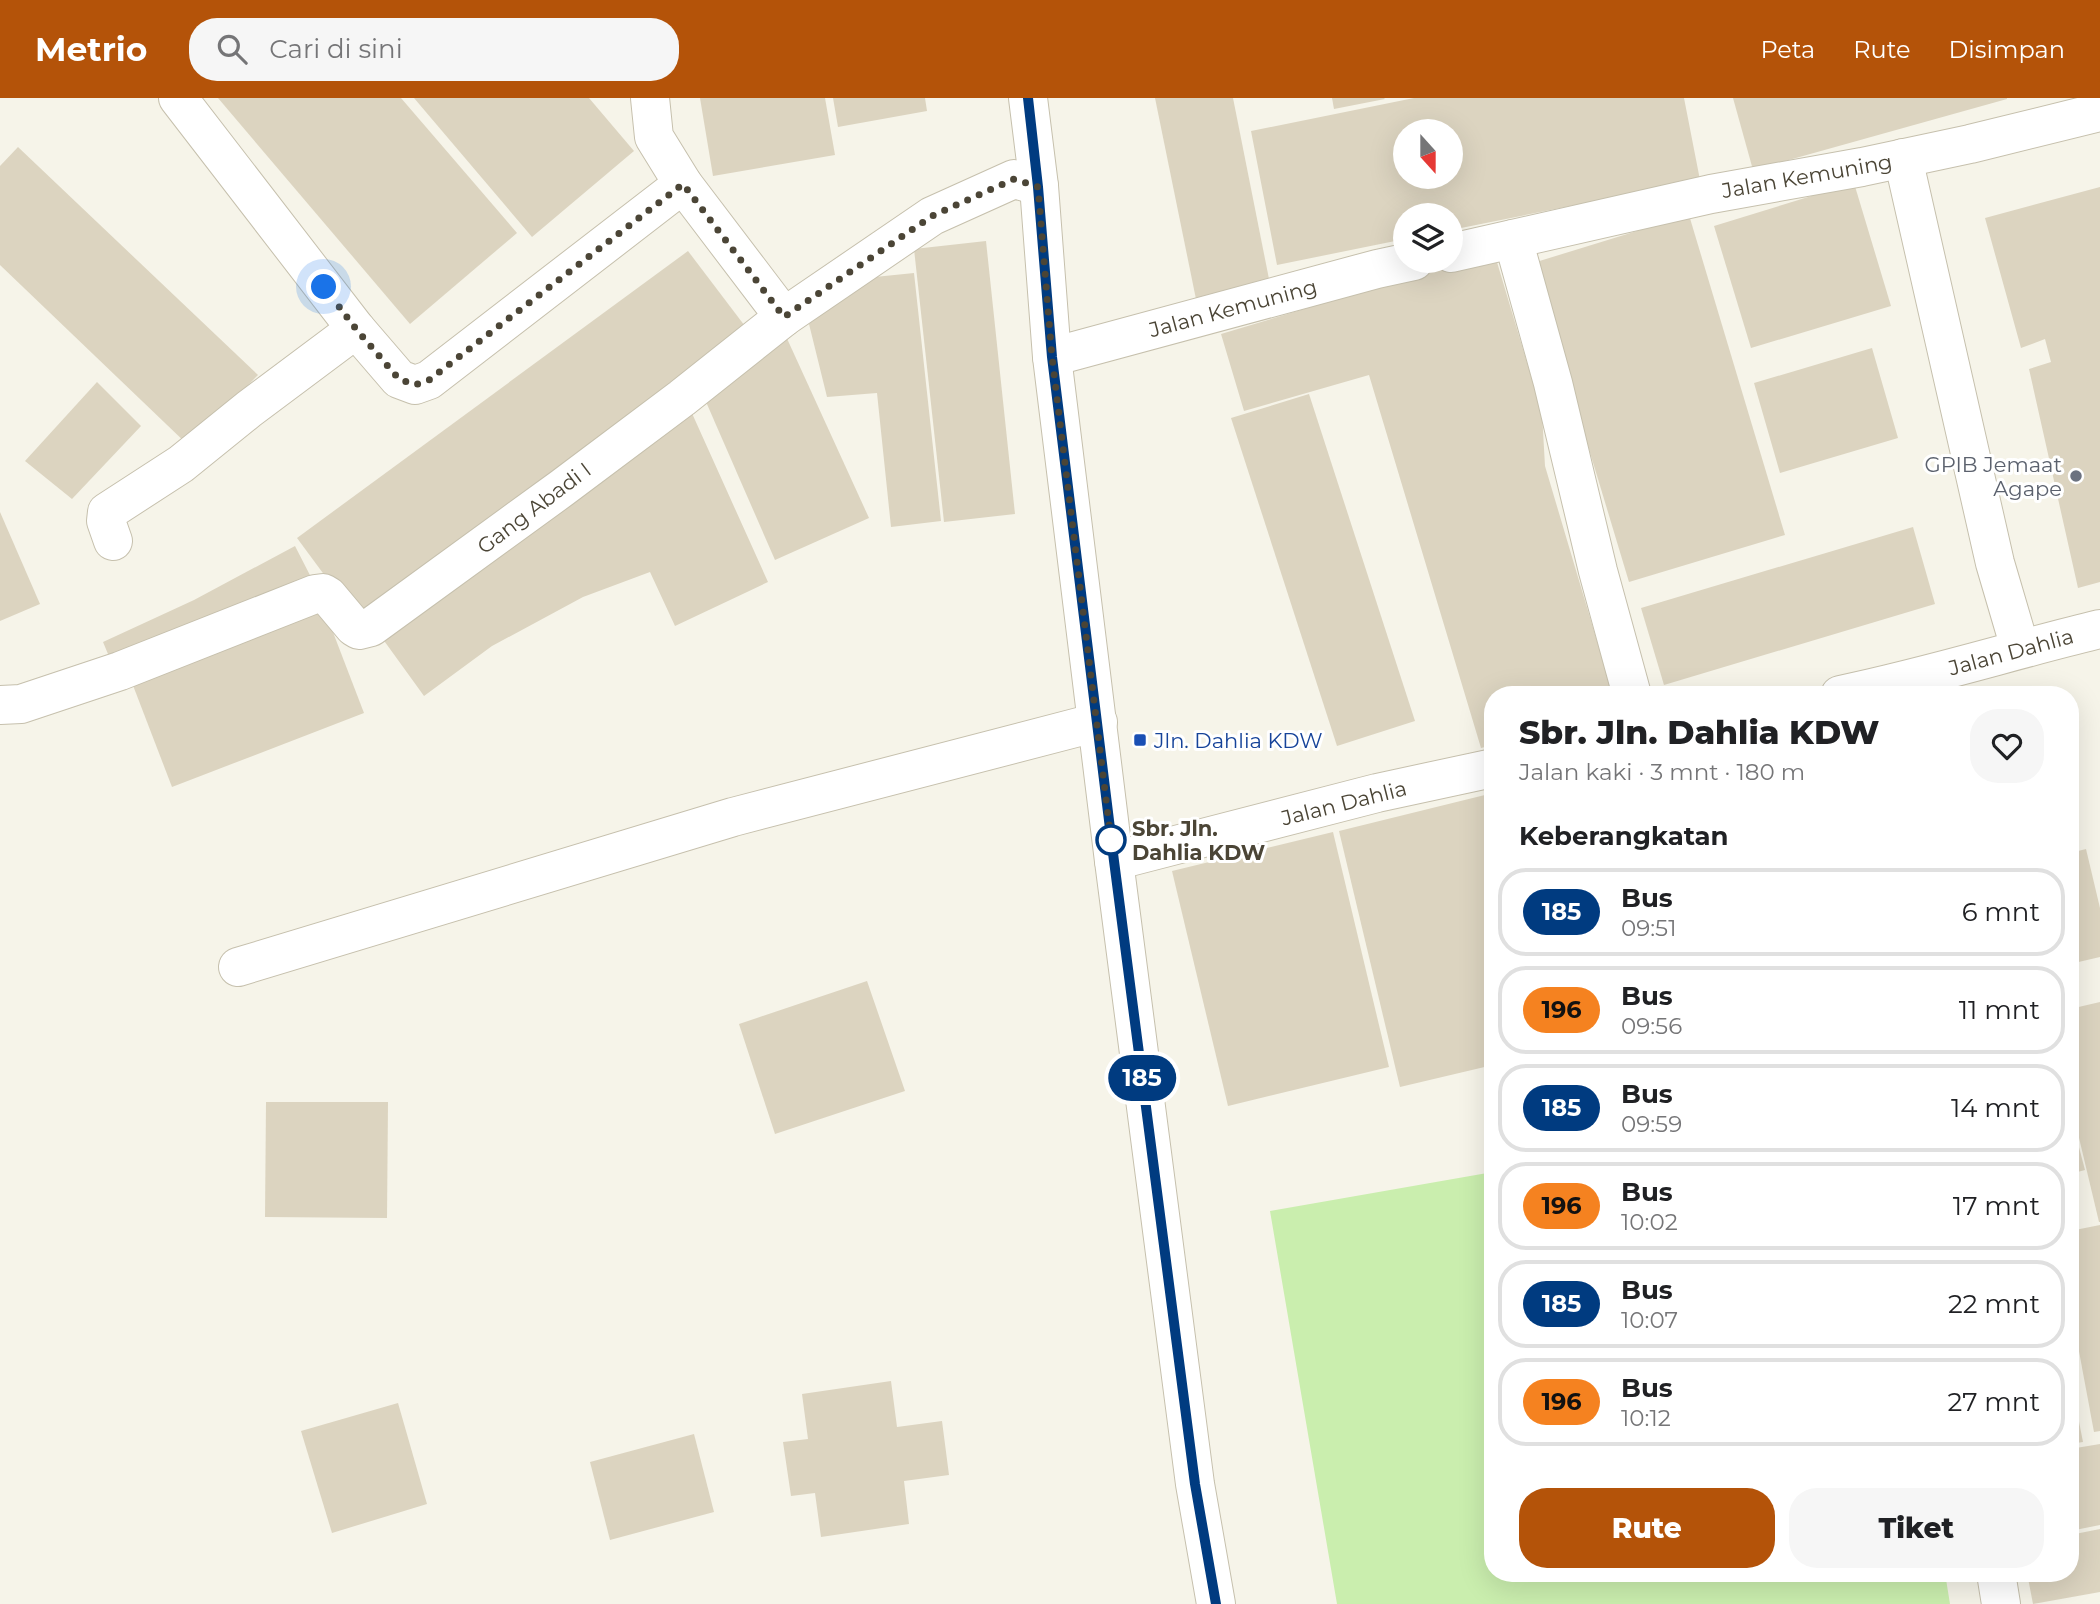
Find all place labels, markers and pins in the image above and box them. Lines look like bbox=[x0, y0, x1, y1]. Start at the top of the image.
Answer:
place label: GPIB Jemaat Agape bbox=[1924, 452, 2062, 501]
marker: GPIB Jemaat Agape bbox=[2068, 468, 2084, 484]
place label: Jln. Dahlia KDW bbox=[1153, 728, 1323, 753]
marker: Jln. Dahlia KDW bbox=[1132, 732, 1148, 748]
place label: Sbr. Jln. Dahlia KDW bbox=[1132, 816, 1265, 865]
marker: Sbr. Jln. Dahlia KDW bbox=[1096, 825, 1126, 855]

